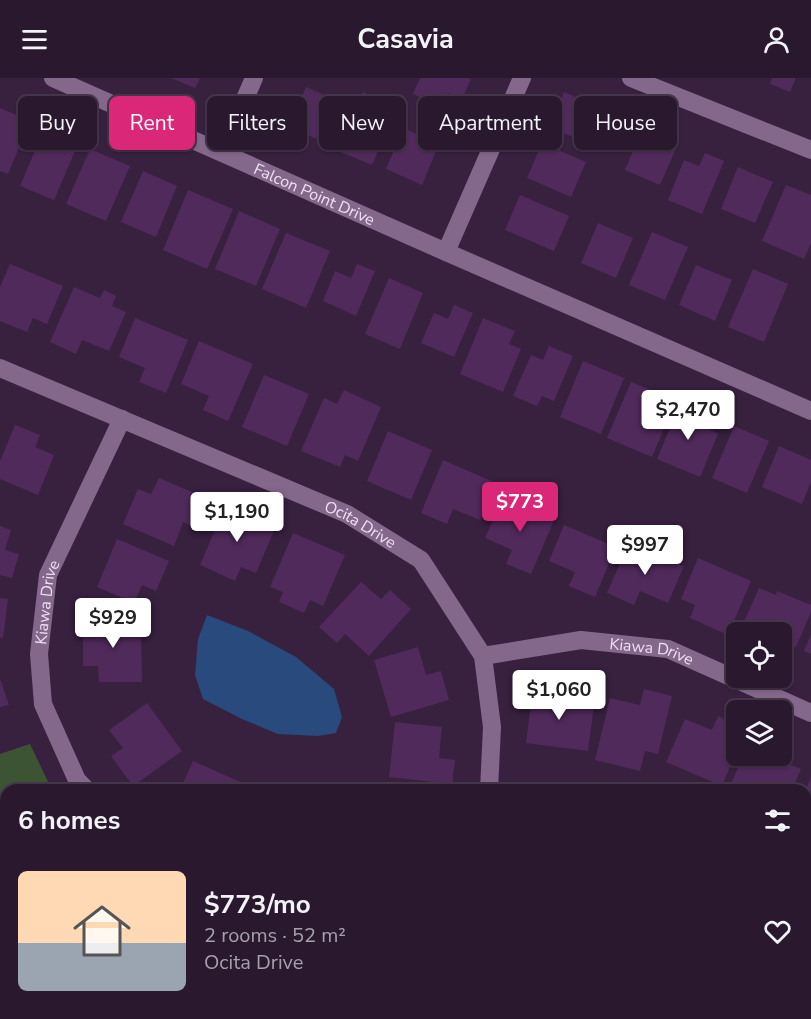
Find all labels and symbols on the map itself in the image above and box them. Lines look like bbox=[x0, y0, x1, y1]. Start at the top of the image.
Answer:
street label: Falcon Point Drive bbox=[250, 158, 378, 231]
pin: $2,470 bbox=[639, 390, 737, 441]
pin: $773 bbox=[484, 482, 556, 533]
pin: $1,190 bbox=[188, 492, 286, 543]
street label: Ocita Drive bbox=[321, 496, 400, 554]
pin: $997 bbox=[609, 525, 681, 576]
street label: Kiawa Drive bbox=[30, 556, 66, 646]
pin: $929 bbox=[77, 598, 149, 649]
street label: Kiawa Drive bbox=[608, 633, 697, 671]
pin: $1,060 bbox=[510, 670, 608, 721]

